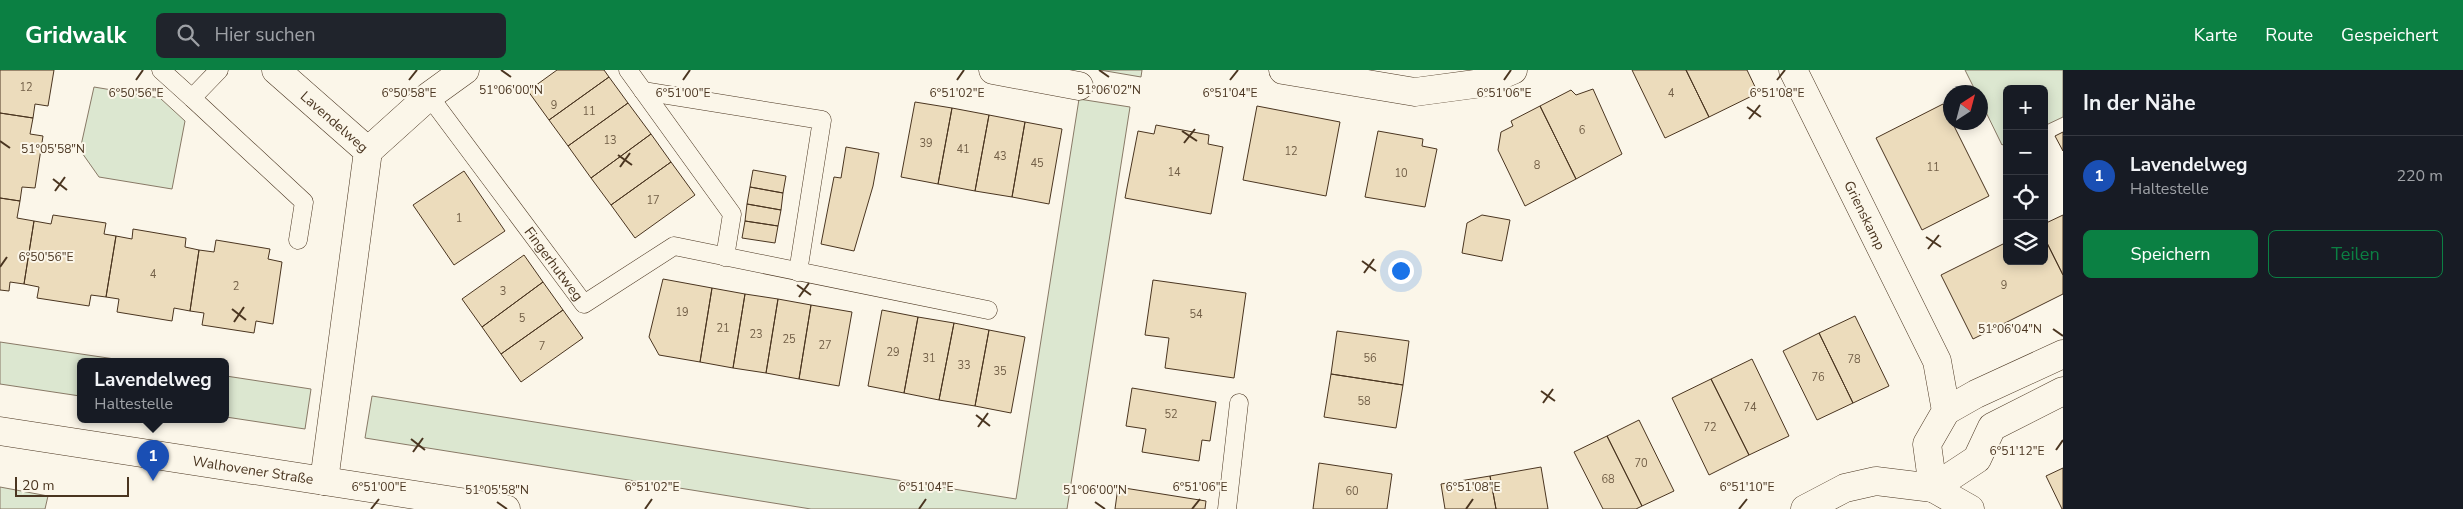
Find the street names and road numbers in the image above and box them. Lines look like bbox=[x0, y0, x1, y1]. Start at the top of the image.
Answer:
street label: Lavendelweg bbox=[296, 87, 372, 157]
street label: Grienskamp bbox=[1839, 178, 1890, 253]
street label: Fingerhutweg bbox=[520, 223, 587, 305]
street label: Walhovener Straße bbox=[191, 452, 315, 489]

